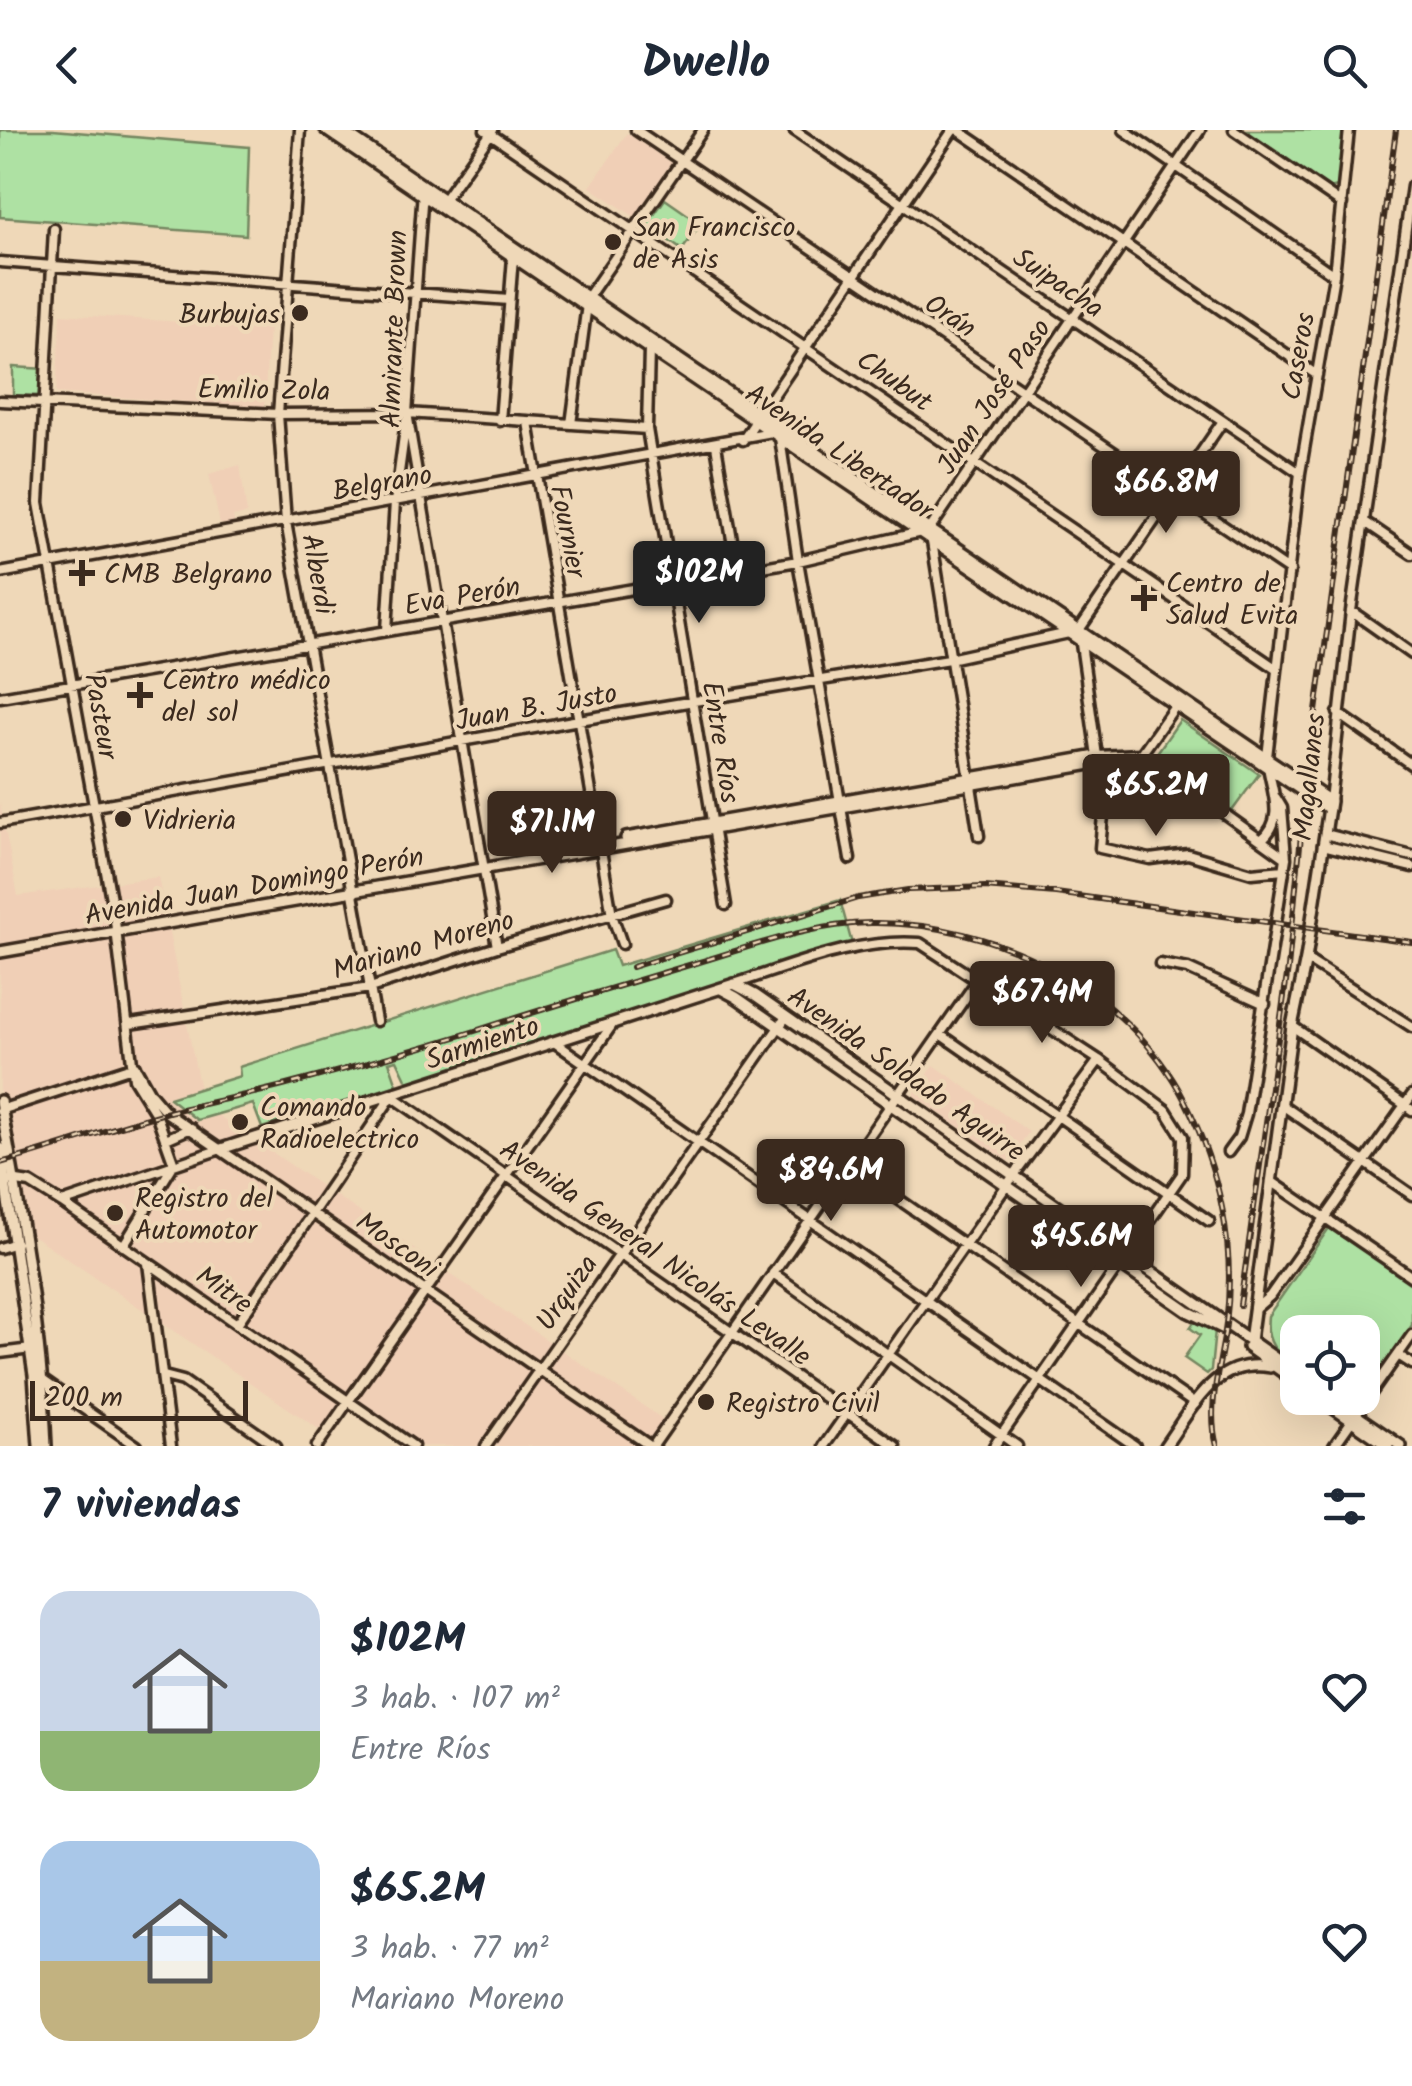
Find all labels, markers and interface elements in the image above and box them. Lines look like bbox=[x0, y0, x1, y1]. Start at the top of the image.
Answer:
text: Dwello bbox=[642, 29, 770, 101]
icon: back bbox=[40, 38, 95, 93]
icon: search bbox=[1317, 38, 1372, 93]
place label: San Francisco de Asis bbox=[633, 206, 795, 283]
street label: Almirante Brown bbox=[370, 229, 421, 429]
marker: San Francisco de Asis bbox=[602, 231, 624, 253]
street label: Suipacha bbox=[1003, 237, 1113, 331]
street label: Orán bbox=[914, 283, 985, 351]
place label: Burbujas bbox=[179, 293, 280, 338]
marker: Burbujas bbox=[289, 302, 311, 324]
street label: Caseros bbox=[1270, 309, 1329, 404]
street label: Juan José Paso bbox=[926, 310, 1064, 485]
street label: Chubut bbox=[846, 339, 942, 425]
street label: Emilio Zola bbox=[197, 368, 331, 415]
street label: Avenida Libertador bbox=[735, 373, 944, 534]
pin: $66.8M bbox=[1085, 451, 1247, 536]
street label: Belgrano bbox=[329, 454, 436, 515]
text: $66.8M bbox=[1114, 458, 1218, 509]
street label: Fournier bbox=[536, 481, 598, 583]
street label: Alberdi bbox=[287, 531, 346, 620]
pin: $102M bbox=[629, 541, 769, 626]
text: $102M bbox=[655, 548, 743, 599]
place label: CMB Belgrano bbox=[104, 553, 273, 598]
marker: CMB Belgrano bbox=[69, 560, 95, 586]
place label: Centro de Salud Evita bbox=[1166, 562, 1298, 639]
street label: Eva Perón bbox=[401, 565, 524, 630]
marker: Centro de Salud Evita bbox=[1131, 585, 1157, 611]
place label: Centro médico del sol bbox=[162, 659, 331, 736]
street label: Pasteur bbox=[70, 670, 130, 765]
street label: Juan B. Justo bbox=[452, 672, 621, 745]
street label: Entre Ríos bbox=[688, 678, 751, 807]
marker: Centro médico del sol bbox=[127, 682, 153, 708]
street label: Magallanes bbox=[1281, 711, 1340, 843]
pin: $65.2M bbox=[1075, 754, 1237, 839]
text: $65.2M bbox=[1105, 761, 1207, 812]
pin: $71.1M bbox=[471, 791, 633, 876]
text: $71.1M bbox=[509, 798, 595, 849]
place label: Vidrieria bbox=[143, 799, 236, 844]
marker: Vidrieria bbox=[112, 808, 134, 830]
street label: Avenida Juan Domingo Perón bbox=[81, 835, 428, 939]
street label: Mariano Moreno bbox=[327, 899, 520, 994]
pin: $67.4M bbox=[961, 961, 1123, 1046]
text: $67.4M bbox=[992, 968, 1092, 1019]
street label: Avenida Soldado Aguirre bbox=[777, 976, 1034, 1175]
street label: Sarmiento bbox=[420, 1005, 545, 1084]
place label: Comando Radioelectrico bbox=[260, 1086, 419, 1163]
marker: Comando Radioelectrico bbox=[229, 1111, 251, 1133]
street label: Avenida General Nicolás Levalle bbox=[489, 1129, 820, 1379]
pin: $84.6M bbox=[750, 1139, 912, 1224]
text: $84.6M bbox=[779, 1146, 883, 1197]
place label: Registro del Automotor bbox=[135, 1177, 273, 1254]
street label: Mosconi bbox=[345, 1201, 449, 1292]
marker: Registro del Automotor bbox=[104, 1202, 126, 1224]
pin: $45.6M bbox=[1000, 1205, 1162, 1290]
text: $45.6M bbox=[1030, 1212, 1132, 1263]
street label: Urquiza bbox=[525, 1246, 611, 1341]
street label: Mitre bbox=[185, 1255, 262, 1327]
map controls bbox=[1280, 1315, 1380, 1415]
button: locate bbox=[1280, 1315, 1380, 1415]
scale bar bbox=[30, 1376, 248, 1420]
text: 200 m bbox=[45, 1376, 123, 1421]
place label: Registro Civil bbox=[726, 1382, 880, 1427]
marker: Registro Civil bbox=[695, 1391, 717, 1413]
text: 7 viviendas bbox=[40, 1473, 241, 1540]
icon: filters bbox=[1317, 1479, 1372, 1534]
text: $102M bbox=[350, 1607, 465, 1674]
icon: home bbox=[120, 1631, 240, 1751]
icon: heart bbox=[1317, 1664, 1372, 1719]
text: 3 hab. · 107 m² bbox=[350, 1674, 560, 1725]
text: Entre Ríos bbox=[350, 1725, 490, 1776]
text: $65.2M bbox=[350, 1857, 485, 1924]
icon: home bbox=[120, 1881, 240, 2001]
icon: heart bbox=[1317, 1914, 1372, 1969]
text: 3 hab. · 77 m² bbox=[350, 1924, 549, 1975]
text: Mariano Moreno bbox=[350, 1975, 564, 2026]

